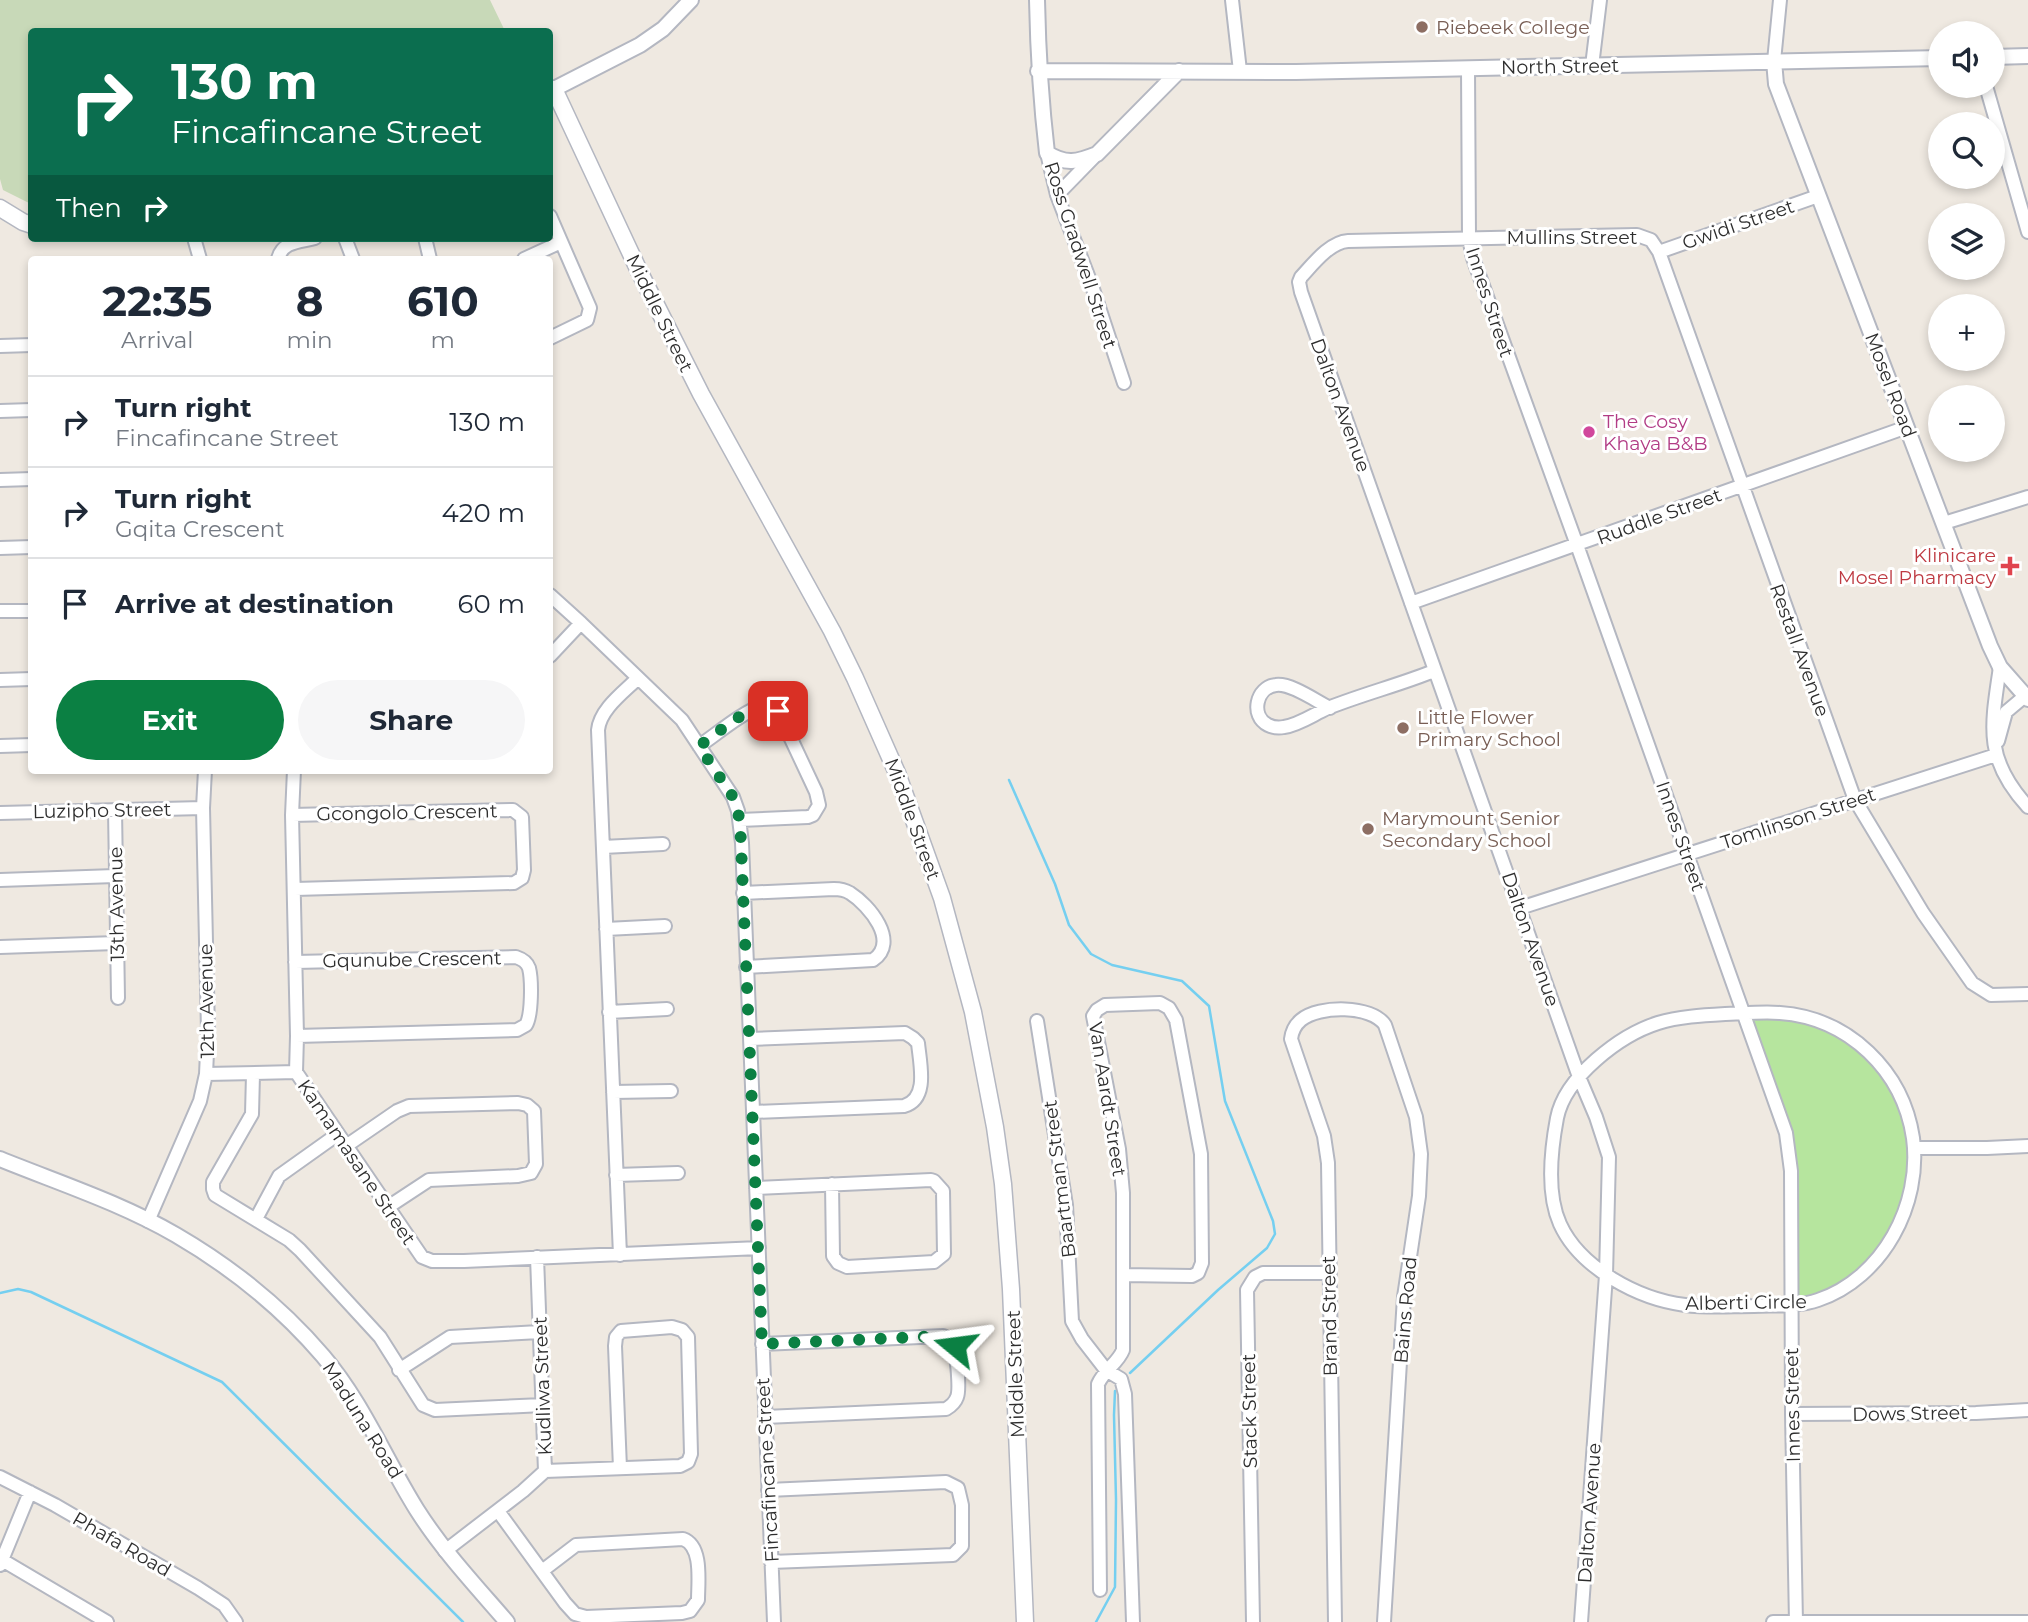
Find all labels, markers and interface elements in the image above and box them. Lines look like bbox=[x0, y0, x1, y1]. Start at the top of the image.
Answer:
place label: Riebeek College bbox=[1436, 16, 1590, 39]
marker: Riebeek College bbox=[1414, 19, 1430, 35]
map controls bbox=[1928, 21, 2005, 462]
button: sound bbox=[1928, 21, 2005, 98]
text: 130 m bbox=[171, 52, 318, 111]
street label: North Street bbox=[1501, 54, 1620, 79]
icon: right bbox=[56, 56, 147, 147]
text: Fincafincane Street bbox=[171, 112, 483, 151]
button: search bbox=[1928, 112, 2005, 189]
street label: Ross Gradwell Street bbox=[1039, 159, 1122, 352]
icon: right bbox=[136, 189, 174, 227]
text: Then bbox=[56, 192, 122, 224]
street label: Gwidi Street bbox=[1679, 194, 1797, 254]
button: layers bbox=[1928, 203, 2005, 280]
street label: Mullins Street bbox=[1507, 226, 1638, 249]
street label: Innes Street bbox=[1461, 244, 1518, 360]
street label: Middle Street bbox=[621, 251, 698, 376]
text: 22:35 bbox=[102, 275, 212, 327]
text: 8 bbox=[296, 275, 323, 327]
text: 610 bbox=[407, 275, 479, 327]
button: + bbox=[1928, 294, 2005, 371]
text: Arrival bbox=[121, 326, 194, 354]
text: min bbox=[287, 326, 333, 354]
text: m bbox=[431, 326, 455, 354]
street label: Mosel Road bbox=[1860, 329, 1921, 441]
street label: Dalton Avenue bbox=[1306, 335, 1375, 475]
button: − bbox=[1928, 385, 2005, 462]
text: Turn right bbox=[115, 392, 251, 424]
icon: right bbox=[56, 403, 94, 441]
text: 130 m bbox=[449, 406, 525, 438]
place label: The Cosy Khaya B&B bbox=[1603, 410, 1708, 455]
text: Fincafincane Street bbox=[115, 424, 339, 452]
marker: The Cosy Khaya B&B bbox=[1581, 424, 1597, 440]
text: Turn right bbox=[115, 483, 251, 515]
street label: Ruddle Street bbox=[1594, 483, 1725, 550]
icon: right bbox=[56, 494, 94, 532]
text: 420 m bbox=[442, 497, 525, 529]
text: Gqita Crescent bbox=[115, 515, 285, 543]
place label: Klinicare Mosel Pharmacy bbox=[1838, 544, 1997, 589]
marker: Klinicare Mosel Pharmacy bbox=[2002, 558, 2018, 574]
street label: Restall Avenue bbox=[1765, 580, 1834, 720]
icon: arrive bbox=[56, 585, 94, 623]
text: Arrive at destination bbox=[115, 588, 394, 620]
text: 60 m bbox=[458, 588, 525, 620]
button: Exit bbox=[56, 680, 284, 760]
button: Share bbox=[298, 680, 525, 760]
pin bbox=[748, 681, 808, 741]
icon: arrive bbox=[759, 692, 797, 730]
place label: Little Flower Primary School bbox=[1417, 706, 1561, 751]
marker: Little Flower Primary School bbox=[1395, 720, 1411, 736]
street label: Middle Street bbox=[880, 755, 945, 884]
street label: Innes Street bbox=[1651, 778, 1710, 894]
street label: Tomlinson Street bbox=[1718, 783, 1879, 854]
street label: Luzipho Street bbox=[32, 798, 172, 823]
street label: Gcongolo Crescent bbox=[316, 799, 498, 826]
place label: Marymount Senior Secondary School bbox=[1382, 807, 1560, 852]
marker: Marymount Senior Secondary School bbox=[1360, 821, 1376, 837]
street label: 13th Avenue bbox=[104, 846, 129, 962]
street label: Dalton Avenue bbox=[1497, 869, 1564, 1009]
street label: 12th Avenue bbox=[194, 943, 219, 1059]
street label: Gqunube Crescent bbox=[322, 946, 502, 973]
street label: Van Aardt Street bbox=[1084, 1020, 1131, 1178]
street label: Kamamasane Street bbox=[293, 1075, 421, 1250]
street label: Baartman Street bbox=[1038, 1098, 1081, 1259]
street label: Brand Street bbox=[1317, 1255, 1342, 1376]
street label: Bains Road bbox=[1389, 1256, 1422, 1365]
street label: Alberti Circle bbox=[1685, 1290, 1807, 1315]
position arrow bbox=[918, 1309, 992, 1383]
street label: Middle Street bbox=[1002, 1309, 1029, 1438]
street label: Kudliwa Street bbox=[529, 1316, 556, 1456]
street label: Innes Street bbox=[1780, 1347, 1805, 1462]
street label: Stack Street bbox=[1237, 1353, 1262, 1468]
street label: Maduna Road bbox=[317, 1357, 408, 1483]
street label: Fincafincane Street bbox=[751, 1377, 784, 1563]
street label: Dows Street bbox=[1852, 1401, 1968, 1426]
street label: Dalton Avenue bbox=[1573, 1442, 1606, 1584]
street label: Phafa Road bbox=[68, 1507, 175, 1582]

